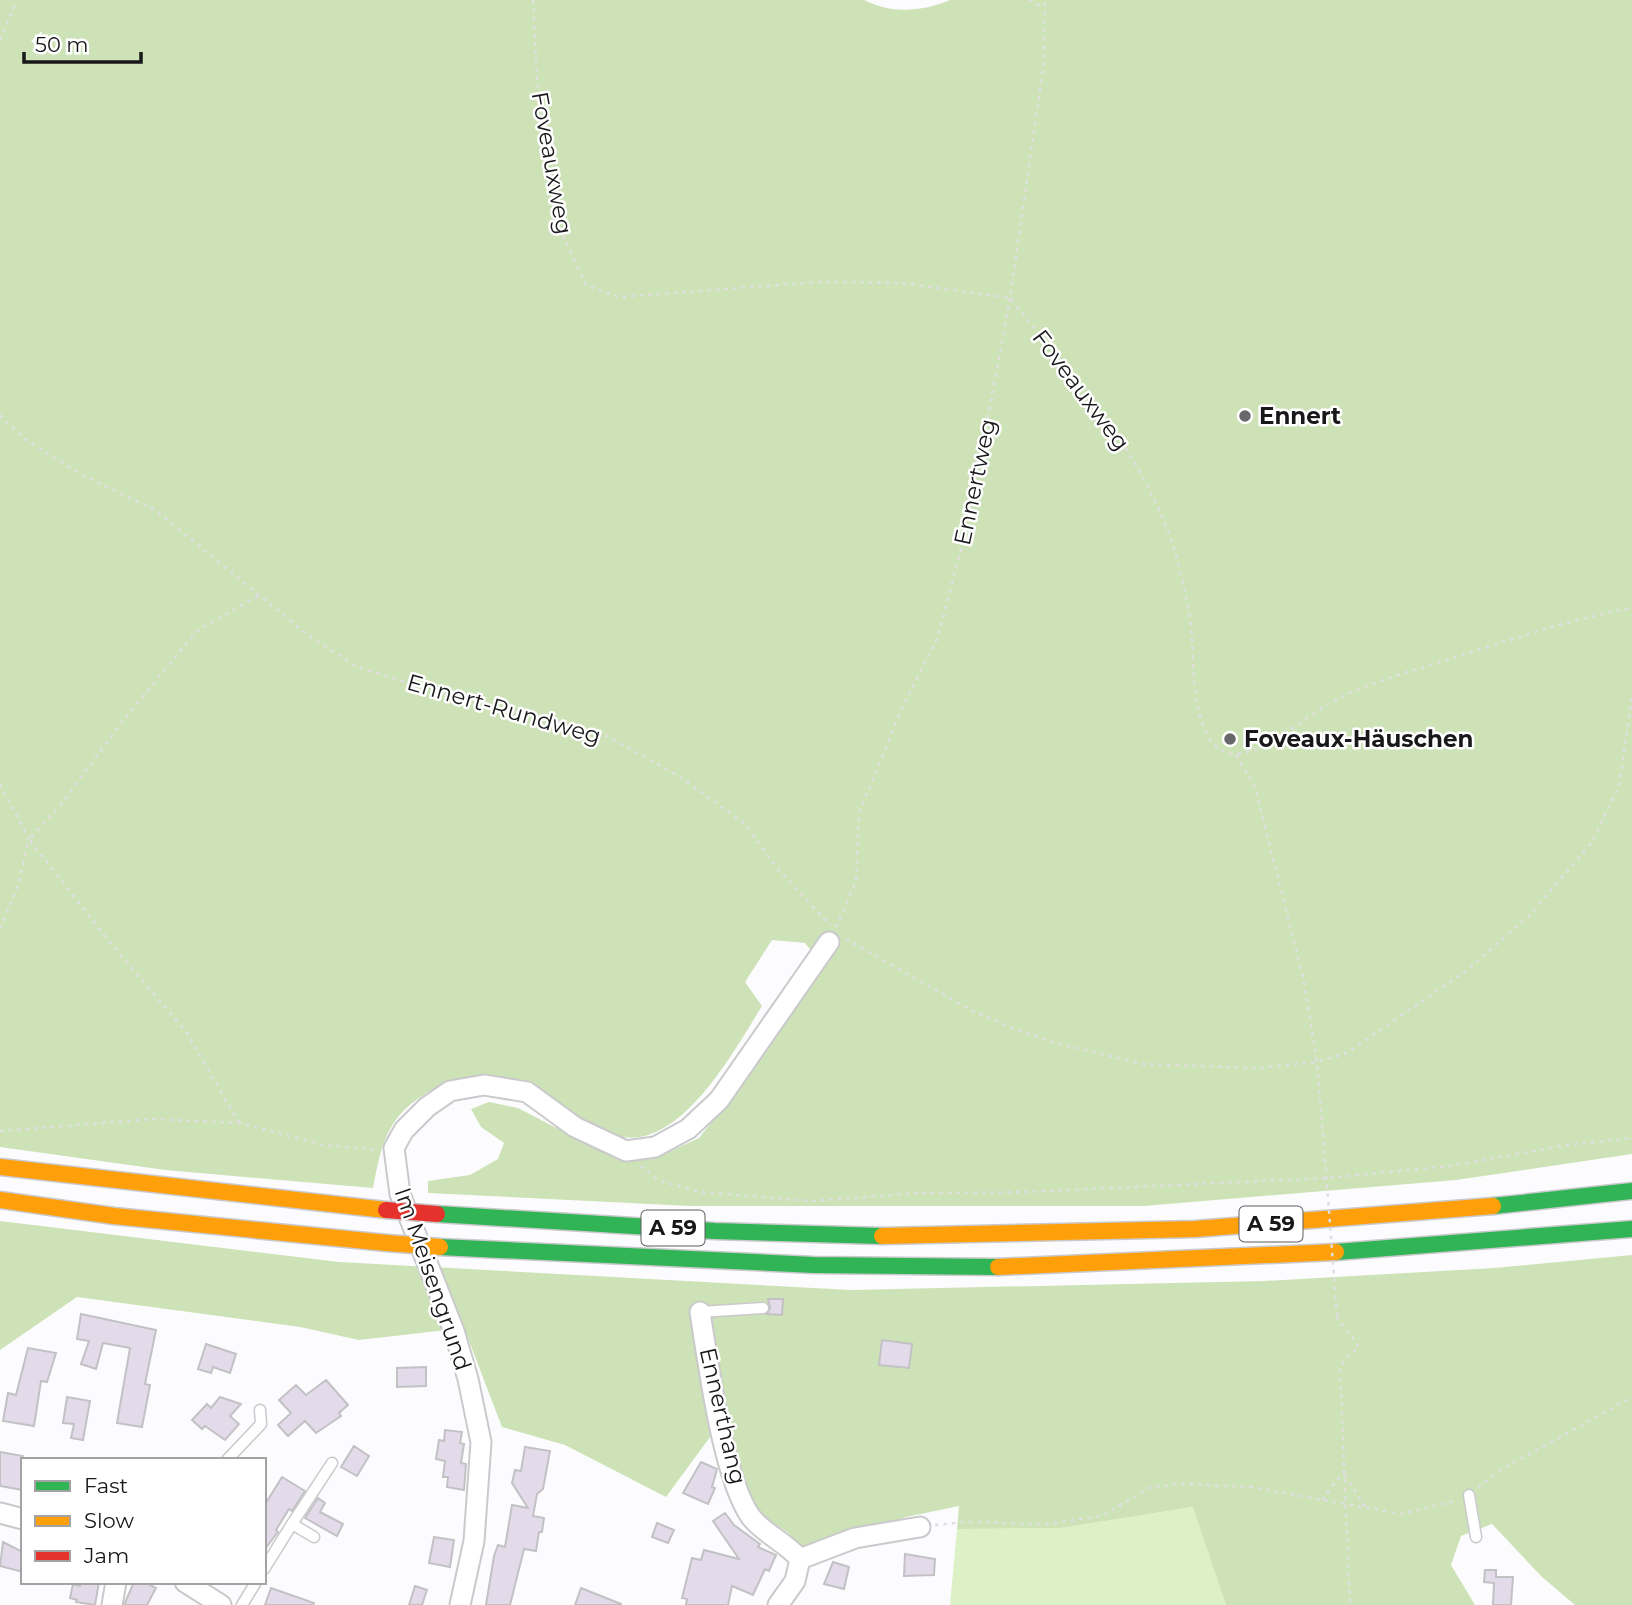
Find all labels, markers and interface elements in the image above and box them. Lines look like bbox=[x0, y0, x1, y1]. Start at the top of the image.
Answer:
scale bar bbox=[24, 21, 142, 65]
text: 50 m bbox=[35, 32, 89, 57]
street label: Foveauxweg bbox=[526, 90, 578, 236]
street label: Foveauxweg bbox=[1026, 324, 1136, 456]
place label: Ennert bbox=[1259, 402, 1341, 430]
marker: Ennert bbox=[1237, 408, 1253, 424]
street label: Ennertweg bbox=[948, 416, 1002, 548]
street label: Ennert-Rundweg bbox=[404, 668, 604, 750]
place label: Foveaux-Häuschen bbox=[1244, 725, 1473, 753]
marker: Foveaux-Häuschen bbox=[1222, 731, 1238, 747]
street label: Im Meisengrund bbox=[389, 1184, 477, 1374]
road number: A 59 bbox=[1240, 1206, 1302, 1242]
road number: A 59 bbox=[642, 1210, 704, 1246]
street label: Ennerthang bbox=[694, 1345, 752, 1487]
legend bbox=[21, 1458, 266, 1584]
text: Fast bbox=[84, 1473, 128, 1498]
text: Slow bbox=[84, 1508, 134, 1533]
text: Jam bbox=[83, 1543, 129, 1568]

